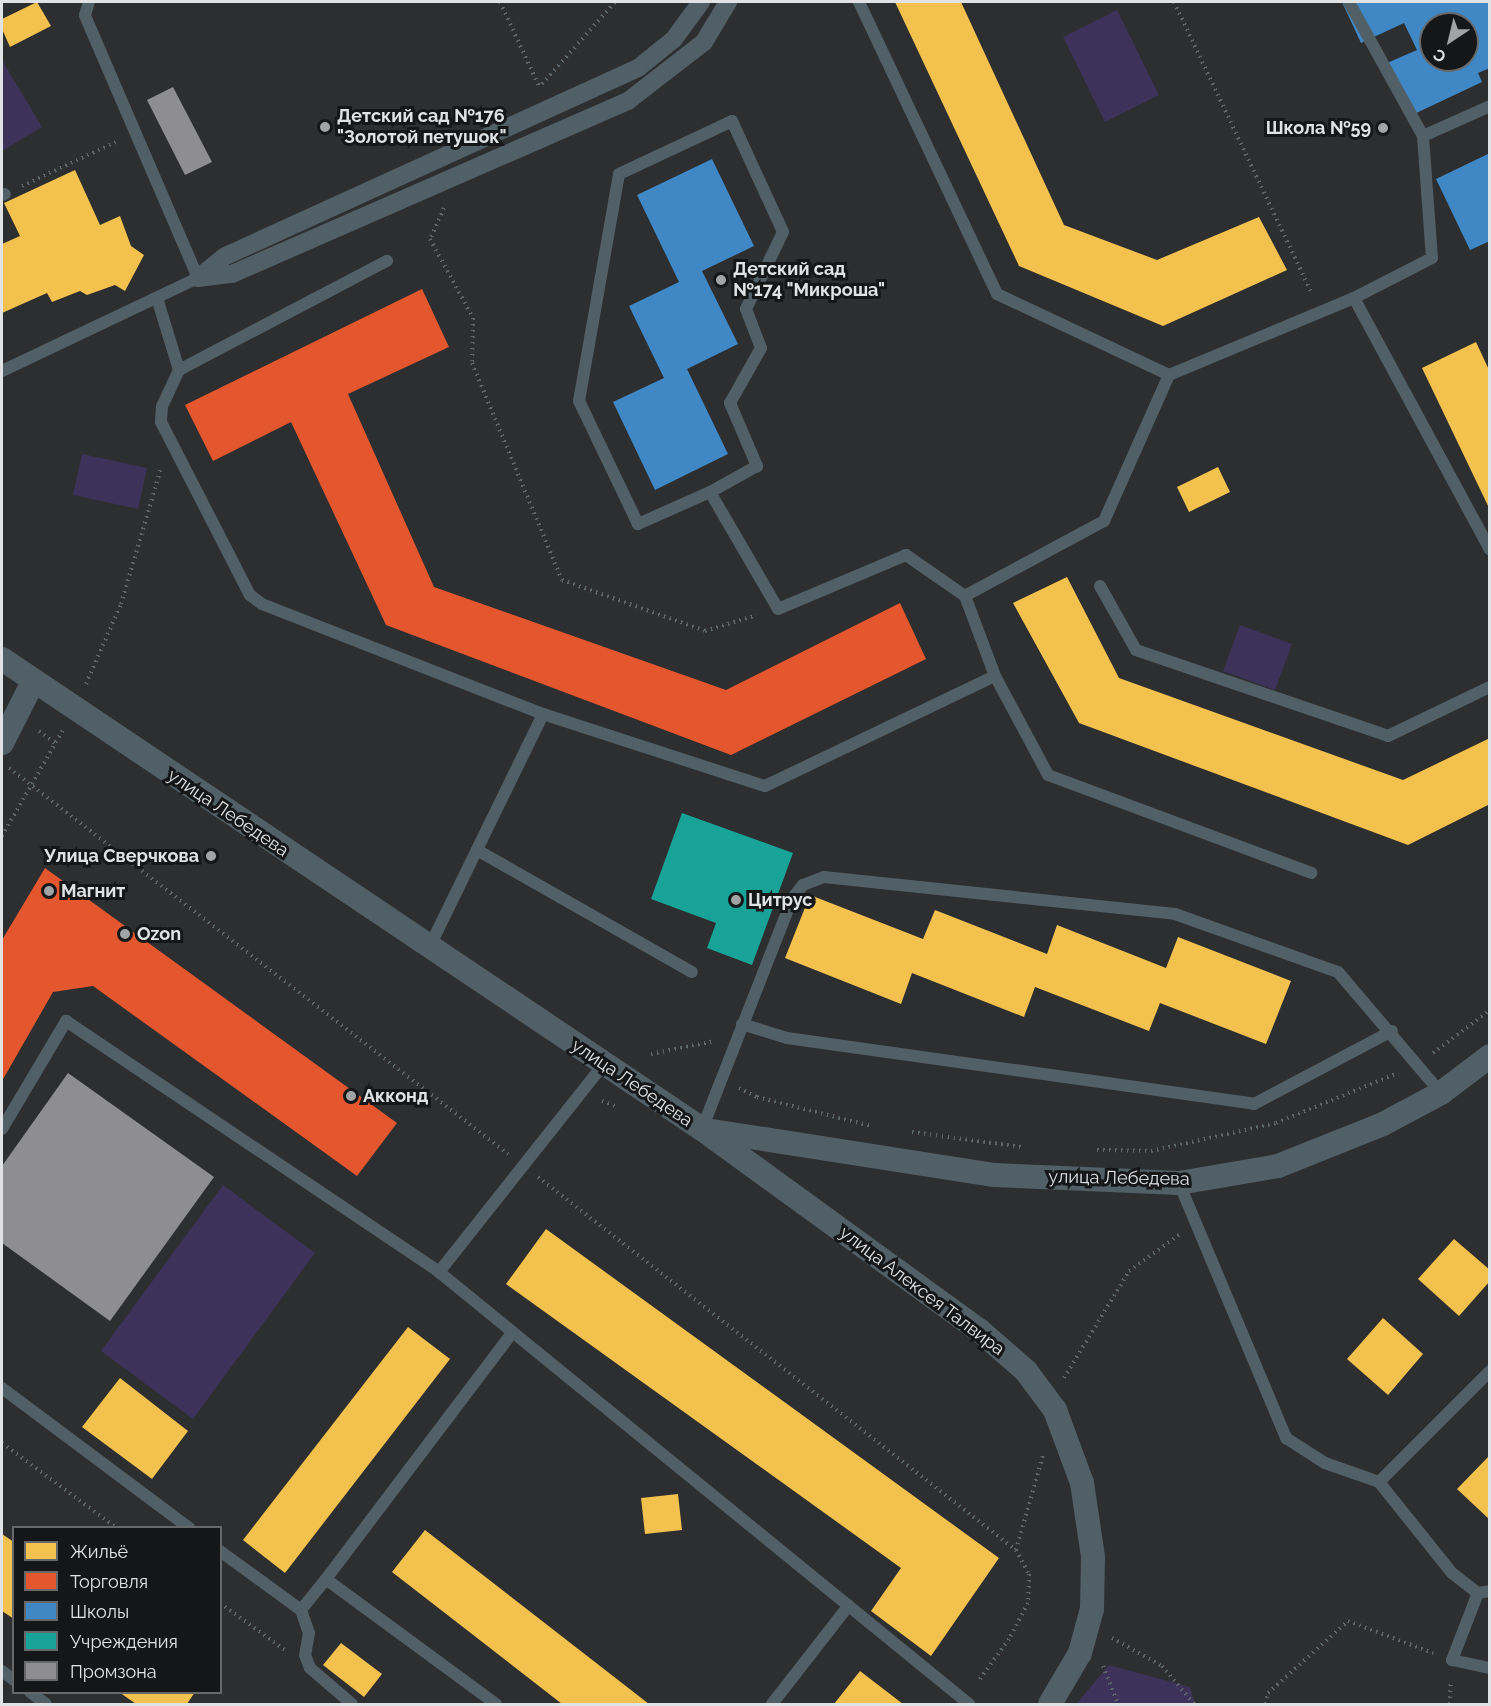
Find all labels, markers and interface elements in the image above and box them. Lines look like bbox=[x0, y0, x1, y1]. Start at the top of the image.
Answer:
north arrow bbox=[1419, 12, 1479, 72]
text: С bbox=[1430, 45, 1449, 66]
place label: Детский сад №176 "Золотой петушок" bbox=[337, 106, 507, 148]
place label: Школа №59 bbox=[1266, 117, 1371, 139]
marker: Детский сад №176 "Золотой петушок" bbox=[318, 120, 332, 134]
marker: Школа №59 bbox=[1376, 121, 1390, 135]
place label: Детский сад №174 "Микроша" bbox=[733, 259, 885, 302]
marker: Детский сад №174 "Микроша" bbox=[714, 273, 728, 287]
street label: улица Лебедева bbox=[163, 765, 293, 861]
place label: Улица Сверчкова bbox=[44, 845, 199, 867]
marker: Улица Сверчкова bbox=[204, 849, 218, 863]
place label: Магнит bbox=[61, 880, 125, 902]
marker: Магнит bbox=[42, 884, 56, 898]
place label: Цитрус bbox=[748, 889, 812, 911]
marker: Цитрус bbox=[729, 893, 743, 907]
place label: Ozon bbox=[137, 923, 181, 945]
marker: Ozon bbox=[118, 927, 132, 941]
street label: улица Лебедева bbox=[567, 1035, 697, 1131]
place label: Акконд bbox=[363, 1085, 428, 1107]
marker: Акконд bbox=[344, 1089, 358, 1103]
street label: улица Лебедева bbox=[1048, 1166, 1190, 1190]
street label: улица Алексея Талвира bbox=[835, 1222, 1009, 1360]
legend bbox=[12, 1526, 222, 1694]
text: Жильё bbox=[70, 1541, 128, 1562]
text: Торговля bbox=[70, 1571, 148, 1592]
text: Школы bbox=[70, 1601, 129, 1622]
text: Учреждения bbox=[70, 1631, 178, 1652]
text: Промзона bbox=[70, 1661, 157, 1682]

